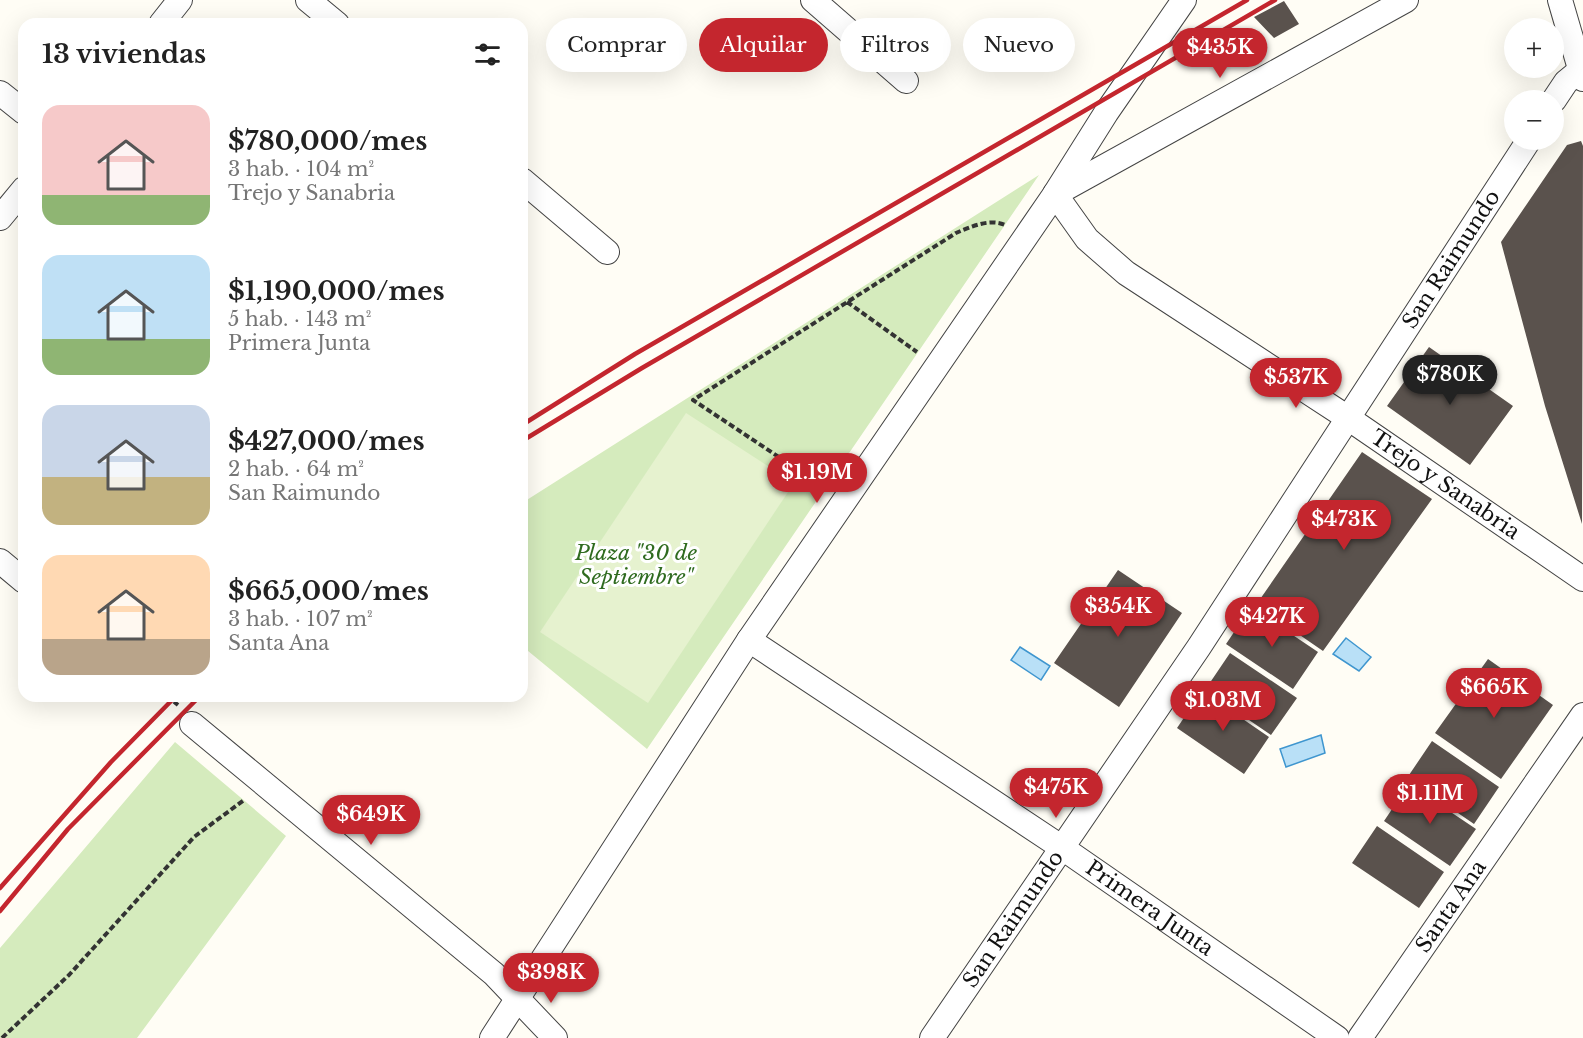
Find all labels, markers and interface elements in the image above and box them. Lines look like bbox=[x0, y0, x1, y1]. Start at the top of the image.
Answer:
chip: Comprar bbox=[546, 18, 687, 72]
chip: Alquilar bbox=[699, 18, 828, 72]
chip: Filtros bbox=[840, 18, 951, 72]
chip: Nuevo bbox=[963, 18, 1075, 72]
map controls bbox=[1504, 18, 1564, 150]
button: + bbox=[1504, 18, 1564, 78]
pin: $435K bbox=[1178, 28, 1262, 79]
text: $435K bbox=[1186, 35, 1254, 59]
text: 13 viviendas bbox=[42, 38, 206, 70]
icon: filters bbox=[471, 38, 504, 71]
button: − bbox=[1504, 90, 1564, 150]
text: $780,000/mes bbox=[228, 125, 427, 157]
icon: home bbox=[90, 129, 162, 201]
text: 3 hab. · 104 m² bbox=[228, 157, 374, 181]
text: Trejo y Sanabria bbox=[228, 181, 395, 205]
street label: San Raimundo bbox=[1397, 185, 1506, 334]
text: $1,190,000/mes bbox=[228, 275, 445, 307]
icon: home bbox=[90, 279, 162, 351]
text: 5 hab. · 143 m² bbox=[228, 307, 371, 331]
text: Primera Junta bbox=[228, 331, 370, 355]
pin: $780K bbox=[1408, 355, 1492, 406]
pin: $537K bbox=[1254, 358, 1338, 409]
text: $780K bbox=[1416, 362, 1484, 386]
text: $537K bbox=[1264, 365, 1328, 389]
street label: Trejo y Sanabria bbox=[1365, 424, 1525, 545]
text: $427,000/mes bbox=[228, 425, 425, 457]
icon: home bbox=[90, 429, 162, 501]
pin: $1.19M bbox=[768, 453, 866, 504]
text: 2 hab. · 64 m² bbox=[228, 457, 364, 481]
text: $1.19M bbox=[781, 460, 853, 484]
text: San Raimundo bbox=[228, 481, 380, 505]
pin: $473K bbox=[1302, 500, 1386, 551]
text: $473K bbox=[1311, 507, 1377, 531]
park label: Plaza "30 de Septiembre" bbox=[574, 540, 697, 590]
text: $665,000/mes bbox=[228, 575, 429, 607]
icon: home bbox=[90, 579, 162, 651]
pin: $354K bbox=[1076, 587, 1160, 638]
text: $354K bbox=[1084, 594, 1152, 618]
pin: $427K bbox=[1230, 597, 1314, 648]
text: $427K bbox=[1239, 604, 1305, 628]
text: 3 hab. · 107 m² bbox=[228, 607, 373, 631]
text: Santa Ana bbox=[228, 631, 329, 655]
pin: $665K bbox=[1452, 668, 1536, 719]
text: $665K bbox=[1460, 675, 1528, 699]
pin: $1.03M bbox=[1174, 681, 1272, 732]
text: $1.03M bbox=[1184, 688, 1262, 712]
pin: $475K bbox=[1014, 768, 1098, 819]
pin: $1.11M bbox=[1381, 774, 1479, 825]
text: $475K bbox=[1024, 775, 1088, 799]
text: $1.11M bbox=[1396, 781, 1464, 805]
pin: $649K bbox=[329, 795, 413, 846]
text: $649K bbox=[336, 802, 406, 826]
street label: San Raimundo bbox=[957, 846, 1069, 993]
street label: Primera Junta bbox=[1081, 855, 1219, 962]
street label: Santa Ana bbox=[1410, 855, 1492, 958]
pin: $398K bbox=[509, 953, 593, 1004]
text: $398K bbox=[517, 960, 585, 984]

